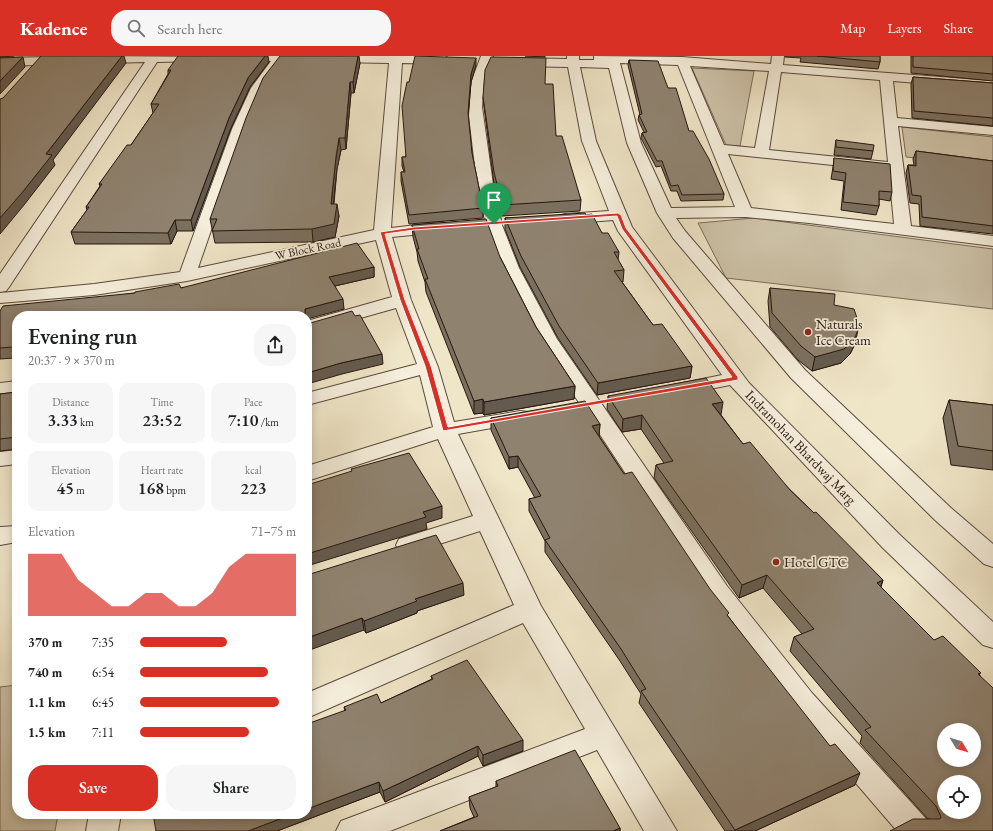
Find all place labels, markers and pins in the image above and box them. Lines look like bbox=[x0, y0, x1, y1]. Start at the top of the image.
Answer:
pin bbox=[477, 183, 511, 224]
place label: Naturals Ice Cream bbox=[816, 315, 871, 349]
marker: Naturals Ice Cream bbox=[803, 327, 813, 337]
place label: Hotel GTC bbox=[784, 553, 848, 571]
marker: Hotel GTC bbox=[771, 557, 781, 567]

